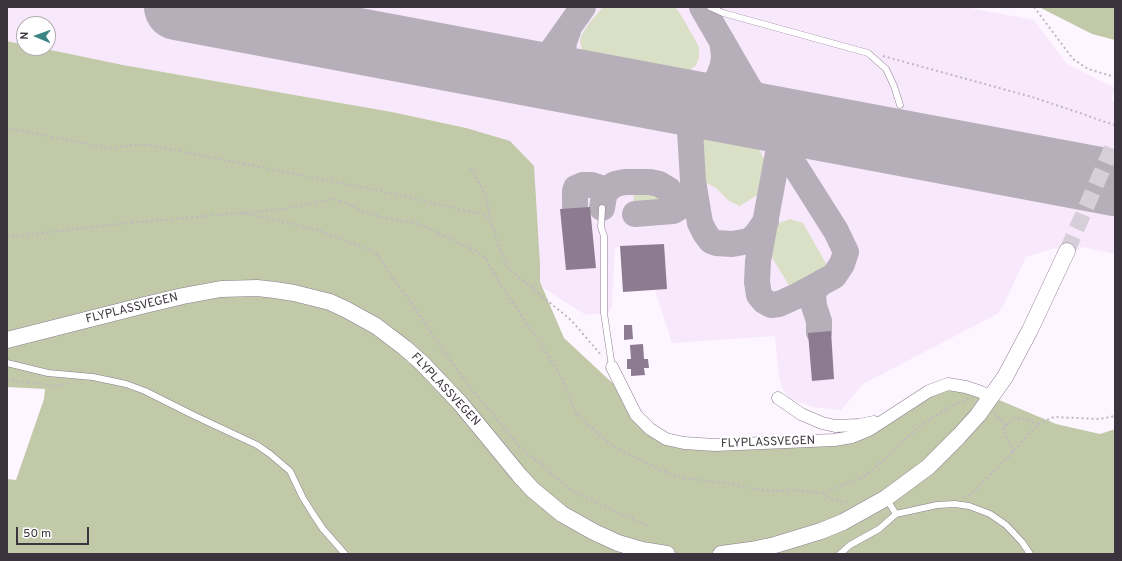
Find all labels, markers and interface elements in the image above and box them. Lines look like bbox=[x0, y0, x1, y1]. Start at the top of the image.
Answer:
north arrow bbox=[16, 16, 56, 56]
text: N bbox=[18, 31, 32, 40]
street label: FLYPLASSVEGEN bbox=[84, 291, 180, 327]
street label: FLYPLASSVEGEN bbox=[408, 351, 482, 429]
street label: FLYPLASSVEGEN bbox=[721, 434, 815, 452]
scale bar bbox=[18, 519, 91, 545]
text: 50 m bbox=[23, 526, 51, 542]

